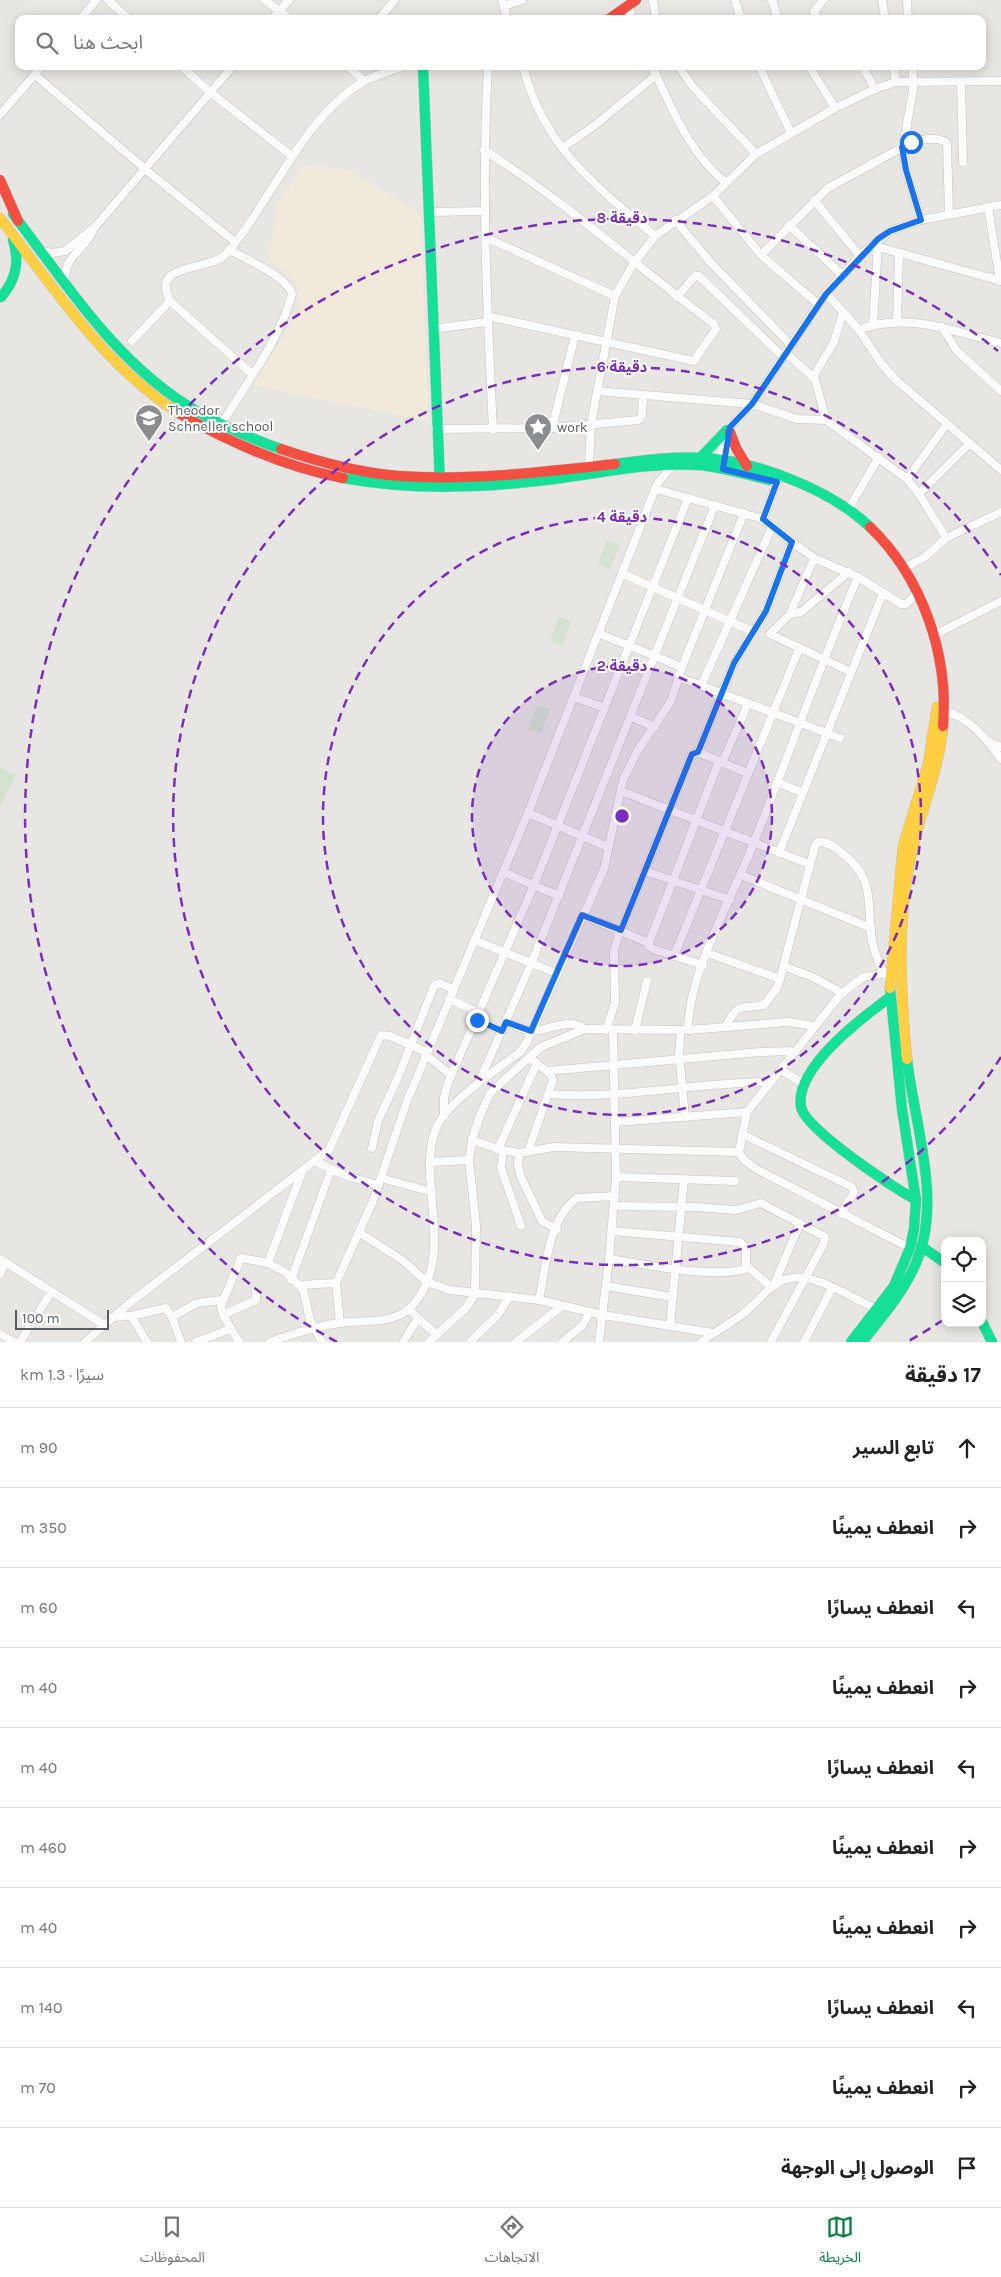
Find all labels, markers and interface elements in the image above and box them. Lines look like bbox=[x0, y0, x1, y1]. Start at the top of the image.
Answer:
search box bbox=[15, 15, 986, 70]
icon: search bbox=[33, 29, 61, 57]
text: ابحث هنا bbox=[73, 32, 143, 54]
route start bbox=[900, 131, 923, 154]
text: 8 دقيقة bbox=[596, 209, 648, 227]
text: 6 دقيقة bbox=[597, 358, 648, 376]
place label: Theodor Schneller school bbox=[168, 402, 273, 435]
school or university icon: Theodor Schneller school bbox=[134, 403, 164, 442]
place icon: work bbox=[523, 412, 553, 451]
place label: work bbox=[557, 419, 588, 436]
text: 4 دقيقة bbox=[597, 508, 647, 526]
text: 2 دقيقة bbox=[597, 657, 648, 675]
centre of rings bbox=[613, 807, 631, 825]
route end bbox=[466, 1009, 489, 1032]
map controls bbox=[941, 1237, 986, 1327]
button: locate bbox=[941, 1237, 986, 1282]
button: layers bbox=[941, 1282, 986, 1327]
scale bar bbox=[15, 1307, 109, 1330]
text: 100 m bbox=[22, 1310, 60, 1327]
text: 17 دقيقة bbox=[905, 1363, 981, 1387]
text: سيرًا · 1.3 km bbox=[20, 1365, 104, 1384]
icon: ahead bbox=[953, 1434, 981, 1462]
text: تابع السير bbox=[853, 1437, 934, 1459]
text: 90 m bbox=[20, 1438, 58, 1457]
icon: right bbox=[953, 1514, 981, 1542]
text: انعطف يمينًا bbox=[832, 1517, 934, 1539]
text: 350 m bbox=[20, 1518, 67, 1537]
icon: left bbox=[953, 1594, 981, 1622]
text: انعطف يسارًا bbox=[827, 1597, 934, 1619]
text: 60 m bbox=[20, 1598, 57, 1617]
icon: right bbox=[953, 1674, 981, 1702]
text: انعطف يمينًا bbox=[832, 1677, 934, 1699]
text: 40 m bbox=[20, 1678, 57, 1697]
icon: left bbox=[953, 1754, 981, 1782]
text: انعطف يسارًا bbox=[827, 1757, 934, 1779]
text: 40 m bbox=[20, 1758, 57, 1777]
icon: right bbox=[953, 1834, 981, 1862]
text: انعطف يمينًا bbox=[832, 1837, 934, 1859]
text: 460 m bbox=[20, 1838, 66, 1857]
icon: right bbox=[953, 1914, 981, 1942]
text: انعطف يمينًا bbox=[832, 1917, 934, 1939]
text: 40 m bbox=[20, 1918, 57, 1937]
icon: left bbox=[953, 1994, 981, 2022]
text: انعطف يسارًا bbox=[827, 1997, 934, 2019]
text: 140 m bbox=[20, 1998, 63, 2017]
icon: right bbox=[953, 2074, 981, 2102]
text: انعطف يمينًا bbox=[832, 2077, 934, 2099]
text: 70 m bbox=[20, 2078, 56, 2097]
icon: arrive bbox=[953, 2154, 981, 2182]
text: الوصول إلى الوجهة bbox=[781, 2157, 934, 2179]
tab: المحفوظات bbox=[140, 2213, 205, 2272]
tab: الاتجاهات bbox=[485, 2213, 539, 2272]
tab: الخريطة bbox=[819, 2213, 861, 2272]

